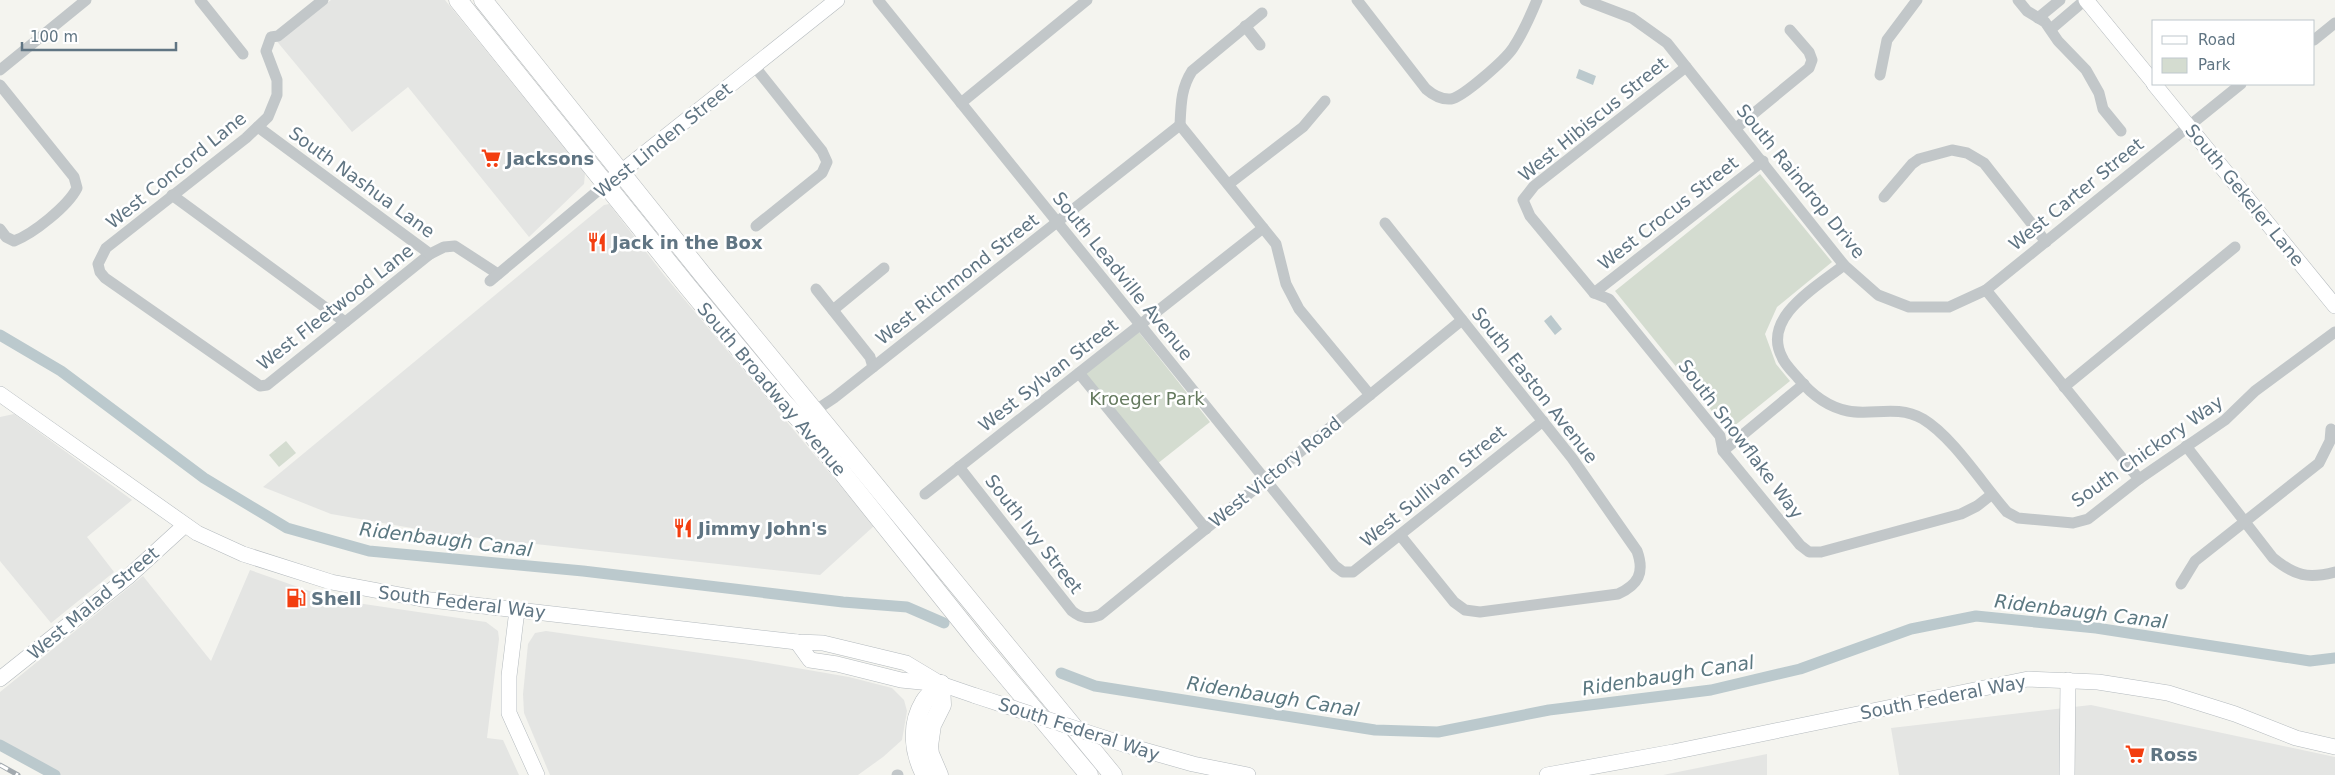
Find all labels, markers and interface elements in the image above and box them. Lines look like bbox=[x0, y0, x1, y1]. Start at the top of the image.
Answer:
scale bar bbox=[22, 20, 176, 52]
legend bbox=[2152, 20, 2315, 85]
text: 100 m bbox=[30, 28, 78, 46]
text: Road bbox=[2198, 31, 2236, 49]
street label: West Hibiscus Street bbox=[1514, 52, 1672, 186]
text: Park bbox=[2198, 56, 2231, 74]
street label: West Linden Street bbox=[590, 78, 736, 202]
street label: South Raindrop Drive bbox=[1732, 100, 1870, 262]
street label: West Concord Lane bbox=[102, 107, 250, 233]
street label: South Gekeler Lane bbox=[2181, 120, 2309, 270]
street label: South Nashua Lane bbox=[285, 122, 439, 242]
street label: West Carter Street bbox=[2005, 133, 2147, 255]
supermarket icon: Jacksons bbox=[480, 147, 502, 169]
place label: Jacksons bbox=[504, 148, 594, 169]
street label: West Crocus Street bbox=[1594, 152, 1742, 274]
street label: South Leadville Avenue bbox=[1049, 188, 1197, 364]
street label: West Richmond Street bbox=[872, 209, 1042, 349]
restaurant icon: Jack in the Box bbox=[586, 231, 608, 253]
place label: Jack in the Box bbox=[610, 232, 763, 253]
street label: West Fleetwood Lane bbox=[253, 240, 417, 374]
street label: South Broadway Avenue bbox=[693, 298, 851, 480]
street label: South Easton Avenue bbox=[1468, 303, 1602, 467]
street label: West Sylvan Street bbox=[974, 314, 1122, 436]
street label: South Snowflake Way bbox=[1674, 355, 1808, 523]
park label: Kroeger Park bbox=[1089, 388, 1205, 409]
street label: South Chickory Way bbox=[2067, 391, 2227, 511]
street label: West Victory Road bbox=[1205, 412, 1345, 532]
street label: West Sullivan Street bbox=[1356, 421, 1510, 551]
street label: South Ivy Street bbox=[981, 470, 1087, 598]
water label: Ridenbaugh Canal bbox=[358, 517, 534, 561]
restaurant icon: Jimmy John's bbox=[672, 517, 694, 539]
place label: Jimmy John's bbox=[696, 518, 827, 539]
street label: West Malad Street bbox=[23, 542, 163, 664]
street label: South Federal Way bbox=[377, 581, 547, 623]
fuel station icon: Shell bbox=[285, 587, 307, 609]
place label: Shell bbox=[311, 588, 361, 609]
water label: Ridenbaugh Canal bbox=[1993, 589, 2169, 633]
water label: Ridenbaugh Canal bbox=[1580, 650, 1756, 699]
street label: South Federal Way bbox=[1858, 671, 2028, 723]
water label: Ridenbaugh Canal bbox=[1185, 672, 1361, 721]
street label: South Federal Way bbox=[996, 693, 1163, 765]
supermarket icon: Ross bbox=[2124, 743, 2146, 765]
place label: Ross bbox=[2150, 744, 2198, 765]

